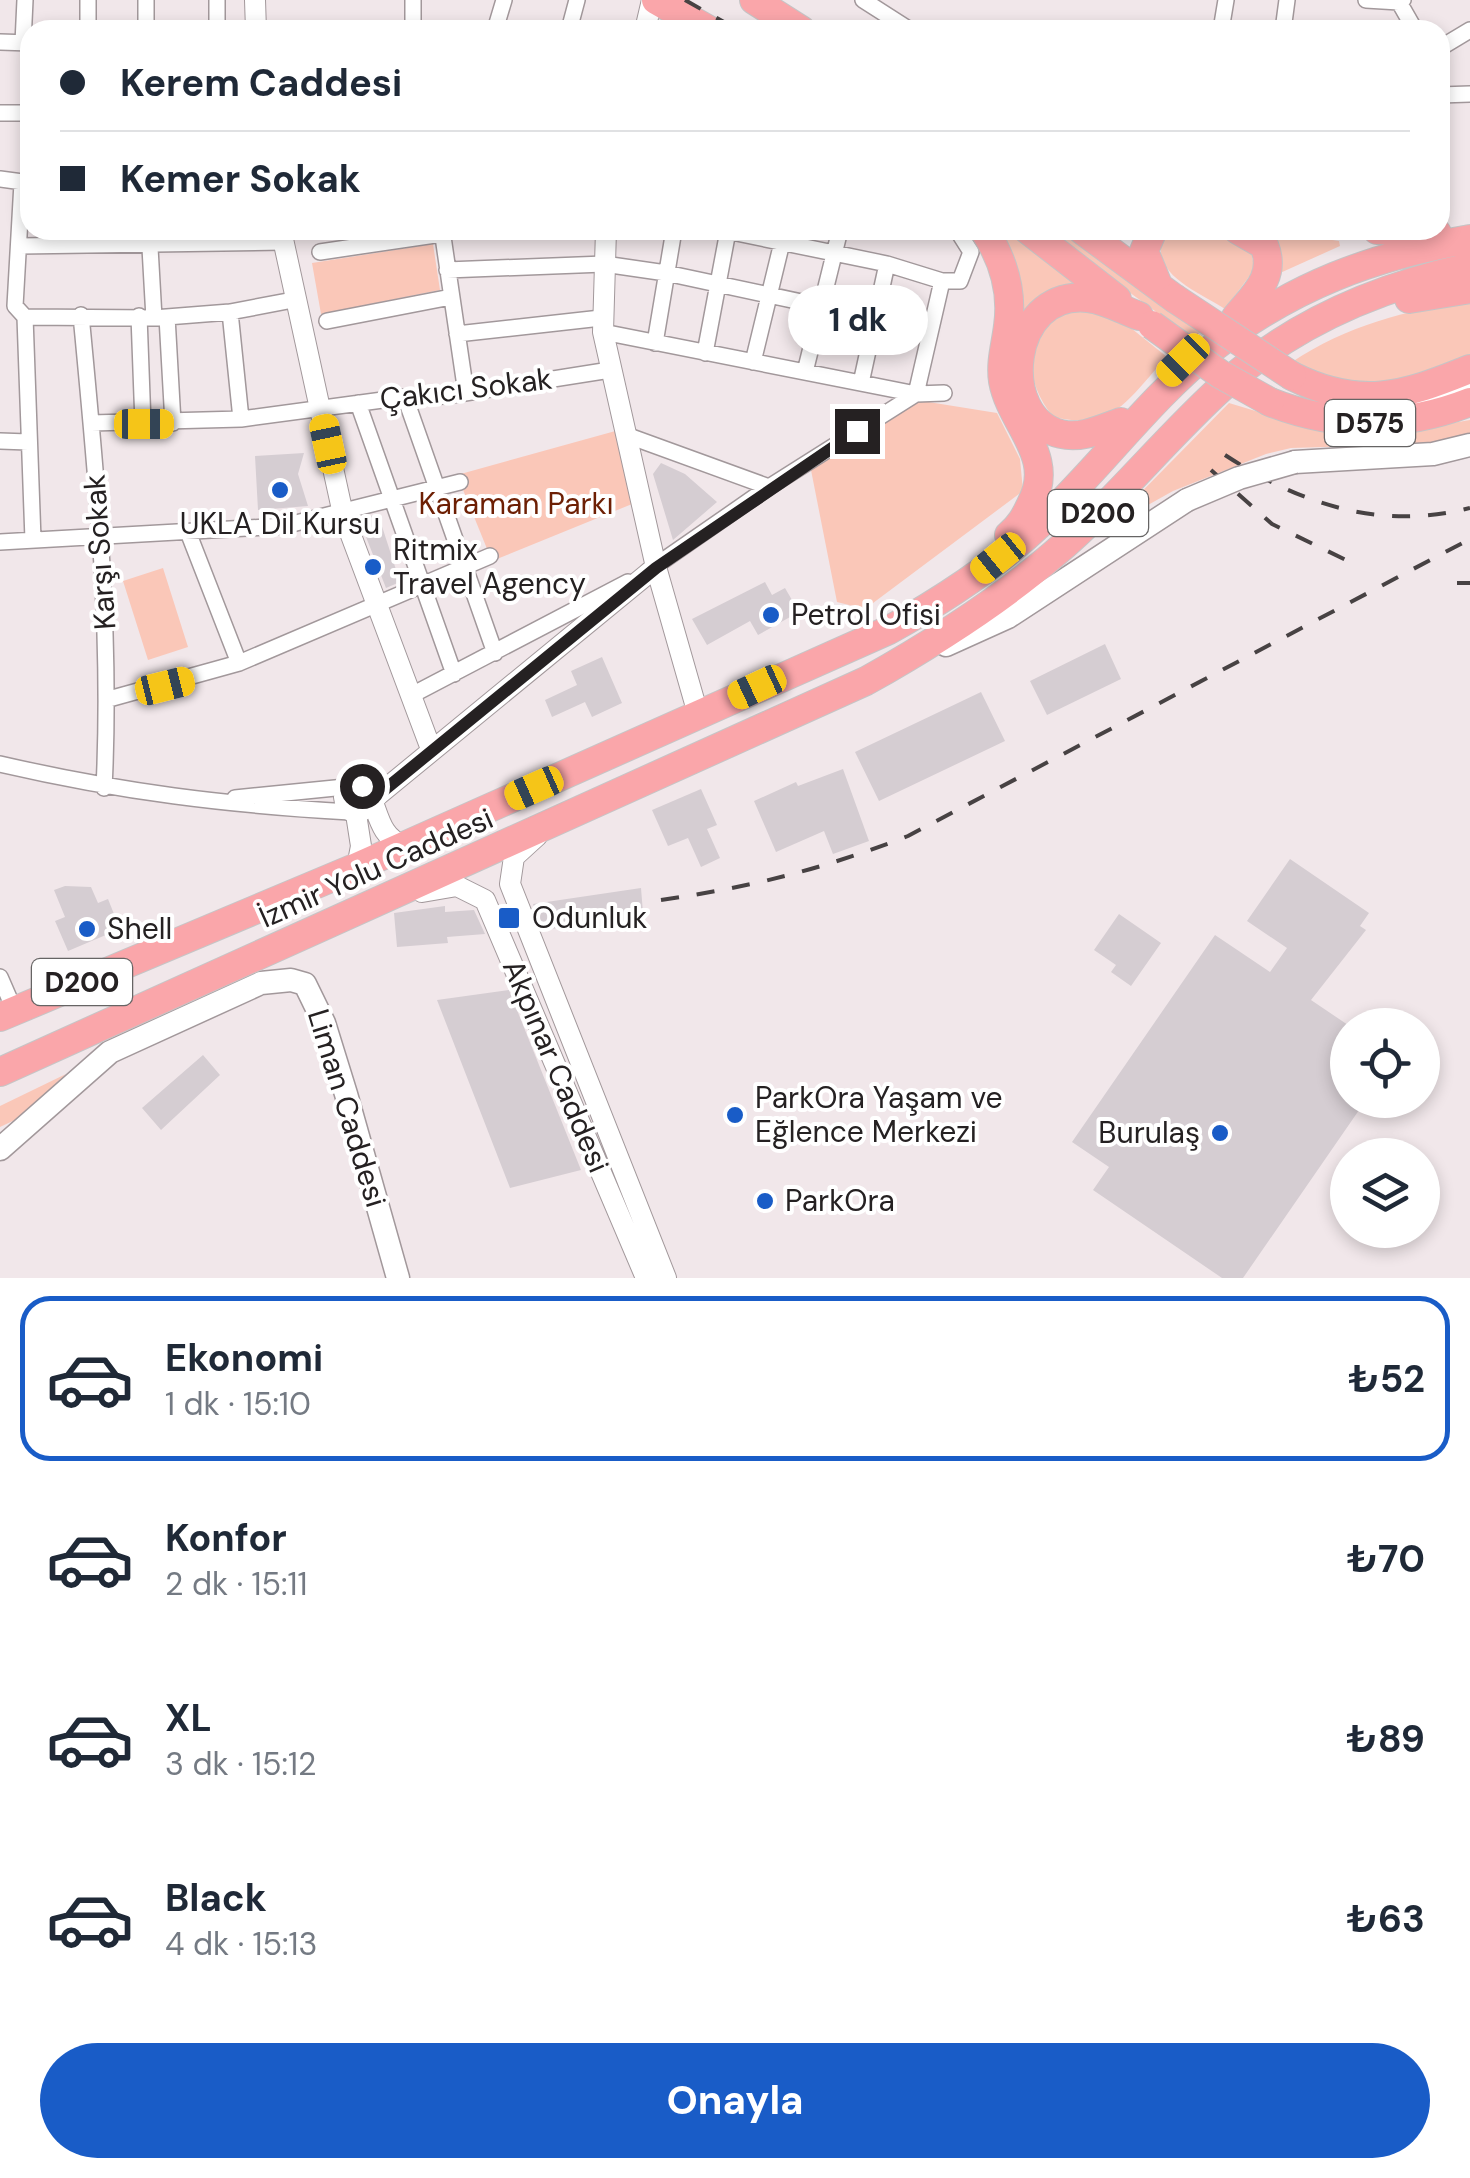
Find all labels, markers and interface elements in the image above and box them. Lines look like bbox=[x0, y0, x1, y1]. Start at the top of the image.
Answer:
text: Kerem Caddesi bbox=[120, 58, 402, 108]
text: Kemer Sokak bbox=[120, 154, 361, 204]
callout: 1 dk bbox=[787, 286, 927, 356]
text: 1 dk bbox=[829, 299, 887, 341]
car bbox=[1151, 328, 1215, 392]
street label: Çakıcı Sokak bbox=[378, 359, 554, 418]
road number: D575 bbox=[1325, 400, 1415, 446]
car bbox=[114, 409, 174, 439]
route end bbox=[835, 409, 880, 454]
car bbox=[307, 412, 349, 476]
street label: Karşı Sokak bbox=[75, 473, 124, 631]
marker: UKLA Dil Kursu bbox=[269, 479, 291, 501]
park label: Karaman Parkı bbox=[419, 484, 613, 523]
road number: D200 bbox=[1048, 490, 1148, 536]
place label: UKLA Dil Kursu bbox=[180, 504, 380, 543]
car bbox=[965, 527, 1031, 589]
place label: Ritmix Travel Agency bbox=[393, 530, 586, 603]
marker: Ritmix Travel Agency bbox=[362, 556, 384, 578]
place label: Petrol Ofisi bbox=[791, 595, 941, 634]
marker: Petrol Ofisi bbox=[760, 604, 782, 626]
car bbox=[723, 661, 791, 713]
car bbox=[132, 664, 198, 708]
car bbox=[500, 762, 568, 814]
route start bbox=[340, 764, 385, 809]
street label: İzmir Yolu Caddesi bbox=[253, 798, 499, 937]
place label: Odunluk bbox=[532, 898, 647, 937]
marker: Odunluk bbox=[496, 905, 522, 931]
place label: Shell bbox=[107, 909, 172, 948]
marker: Shell bbox=[76, 918, 98, 940]
street label: Akpınar Caddesi bbox=[494, 954, 619, 1178]
road number: D200 bbox=[32, 959, 132, 1005]
street label: Liman Caddesi bbox=[299, 1004, 396, 1212]
map controls bbox=[1330, 1008, 1440, 1248]
button: locate bbox=[1330, 1008, 1440, 1118]
place label: ParkOra Yaşam ve Eğlence Merkezi bbox=[755, 1078, 1003, 1151]
marker: ParkOra Yaşam ve Eğlence Merkezi bbox=[724, 1104, 746, 1126]
place label: Burulaş bbox=[1098, 1113, 1200, 1152]
marker: Burulaş bbox=[1209, 1122, 1231, 1144]
button: layers bbox=[1330, 1138, 1440, 1248]
place label: ParkOra bbox=[785, 1181, 895, 1220]
marker: ParkOra bbox=[754, 1190, 776, 1212]
text: Ekonomi bbox=[165, 1333, 323, 1383]
icon: car bbox=[45, 1334, 135, 1424]
text: ₺52 bbox=[1348, 1354, 1425, 1404]
text: 1 dk · 15:10 bbox=[165, 1383, 311, 1425]
text: Konfor bbox=[165, 1513, 287, 1563]
icon: car bbox=[45, 1514, 135, 1604]
text: ₺70 bbox=[1347, 1534, 1425, 1584]
text: 2 dk · 15:11 bbox=[165, 1563, 307, 1605]
text: XL bbox=[165, 1693, 212, 1743]
icon: car bbox=[45, 1694, 135, 1784]
text: ₺89 bbox=[1346, 1714, 1425, 1764]
text: 3 dk · 15:12 bbox=[165, 1743, 316, 1785]
text: Black bbox=[165, 1873, 267, 1923]
icon: car bbox=[45, 1874, 135, 1964]
text: ₺63 bbox=[1347, 1894, 1425, 1944]
text: 4 dk · 15:13 bbox=[165, 1923, 317, 1965]
button: Onayla bbox=[40, 2043, 1430, 2158]

